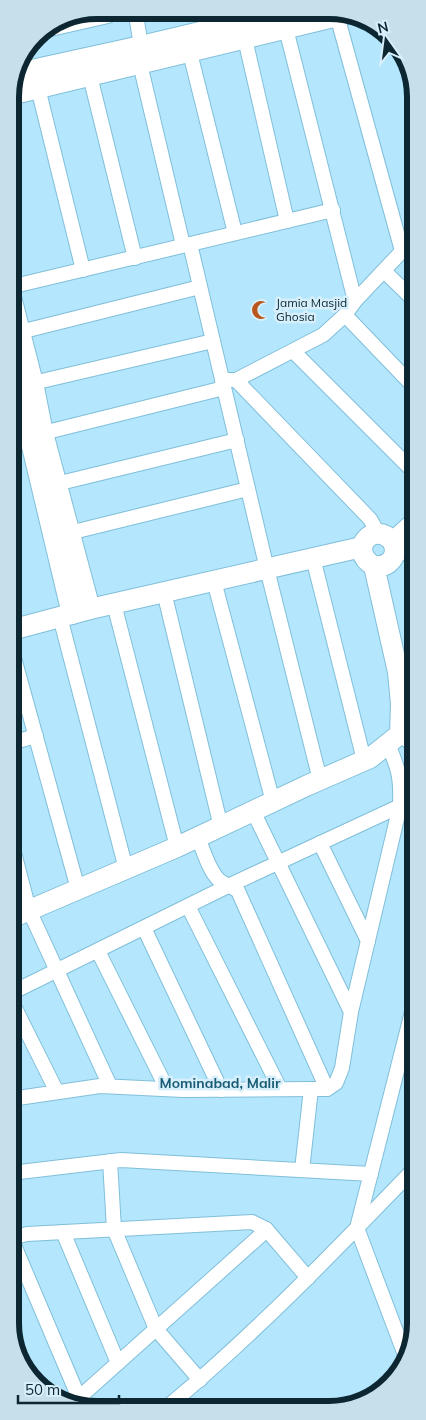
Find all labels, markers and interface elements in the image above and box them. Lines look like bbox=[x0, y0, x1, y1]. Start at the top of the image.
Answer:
north arrow bbox=[361, 15, 411, 65]
text: N bbox=[376, 17, 390, 37]
place label: Jamia Masjid Ghosia bbox=[276, 295, 347, 324]
mosque icon: Jamia Masjid Ghosia bbox=[250, 299, 272, 321]
district label: Mominabad, Malir bbox=[160, 1074, 281, 1092]
scale bar bbox=[18, 1372, 119, 1404]
text: 50 m bbox=[25, 1380, 60, 1399]

